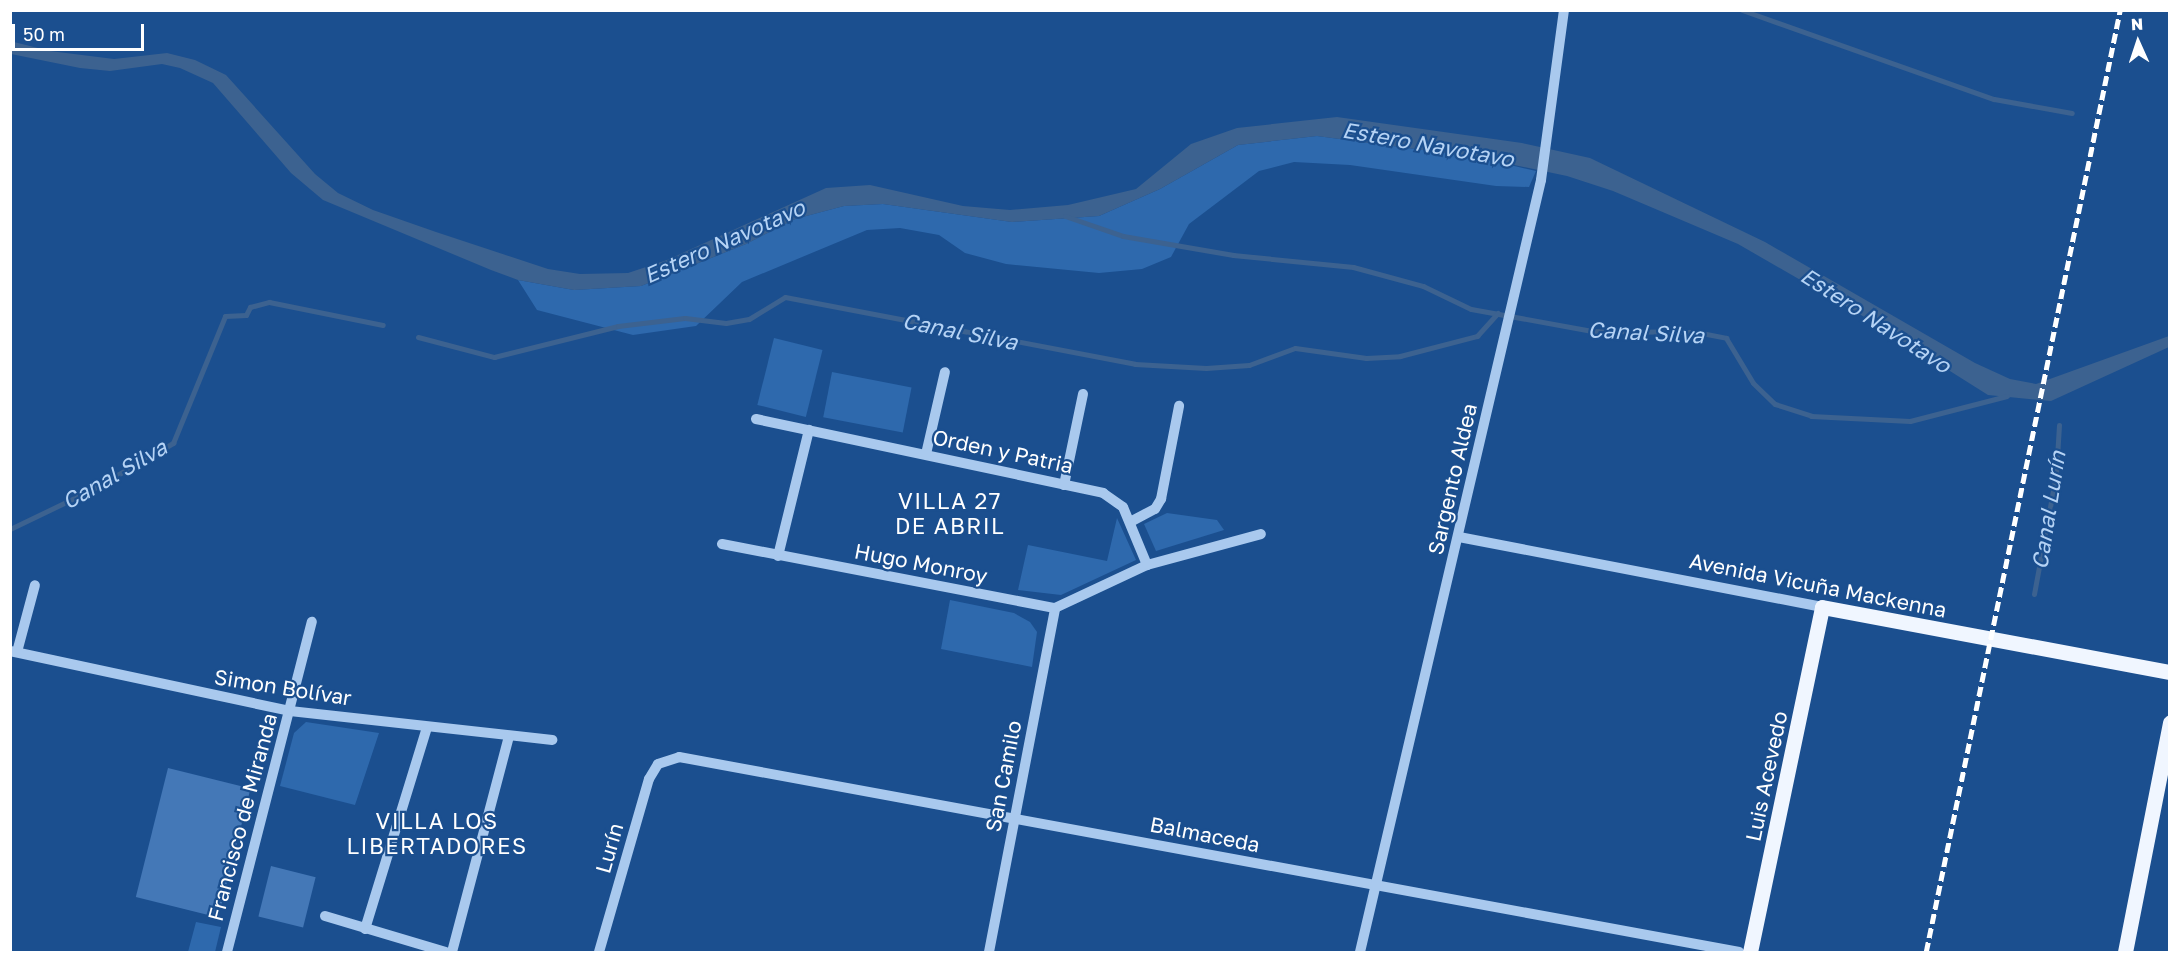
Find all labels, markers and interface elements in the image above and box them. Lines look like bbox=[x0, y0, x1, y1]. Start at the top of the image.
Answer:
scale bar bbox=[15, 12, 147, 50]
north arrow bbox=[2108, 12, 2168, 72]
text: N bbox=[2130, 14, 2144, 34]
text: 50 m bbox=[23, 23, 65, 45]
water label: Estero Navotavo bbox=[1340, 116, 1516, 172]
water label: Estero Navotavo bbox=[639, 194, 809, 288]
water label: Estero Navotavo bbox=[1796, 262, 1956, 378]
water label: Canal Silva bbox=[900, 307, 1020, 355]
water label: Canal Silva bbox=[1587, 316, 1705, 348]
street label: Sargento Aldea bbox=[1422, 401, 1482, 557]
street label: Orden y Patria bbox=[930, 424, 1076, 478]
water label: Canal Silva bbox=[57, 433, 171, 515]
water label: Canal Lurín bbox=[2026, 449, 2070, 571]
district label: VILLA 27 DE ABRIL bbox=[895, 487, 1005, 538]
street label: Hugo Monroy bbox=[852, 538, 990, 588]
street label: Avenida Vicuña Mackenna bbox=[1687, 548, 1949, 622]
street label: Simon Bolívar bbox=[213, 664, 353, 710]
street label: Luis Acevedo bbox=[1740, 709, 1792, 843]
street label: Francisco de Miranda bbox=[202, 710, 282, 924]
street label: San Camilo bbox=[980, 718, 1026, 834]
district label: VILLA LOS LIBERTADORES bbox=[346, 807, 528, 858]
street label: Balmaceda bbox=[1148, 811, 1262, 857]
street label: Lurín bbox=[590, 820, 628, 876]

